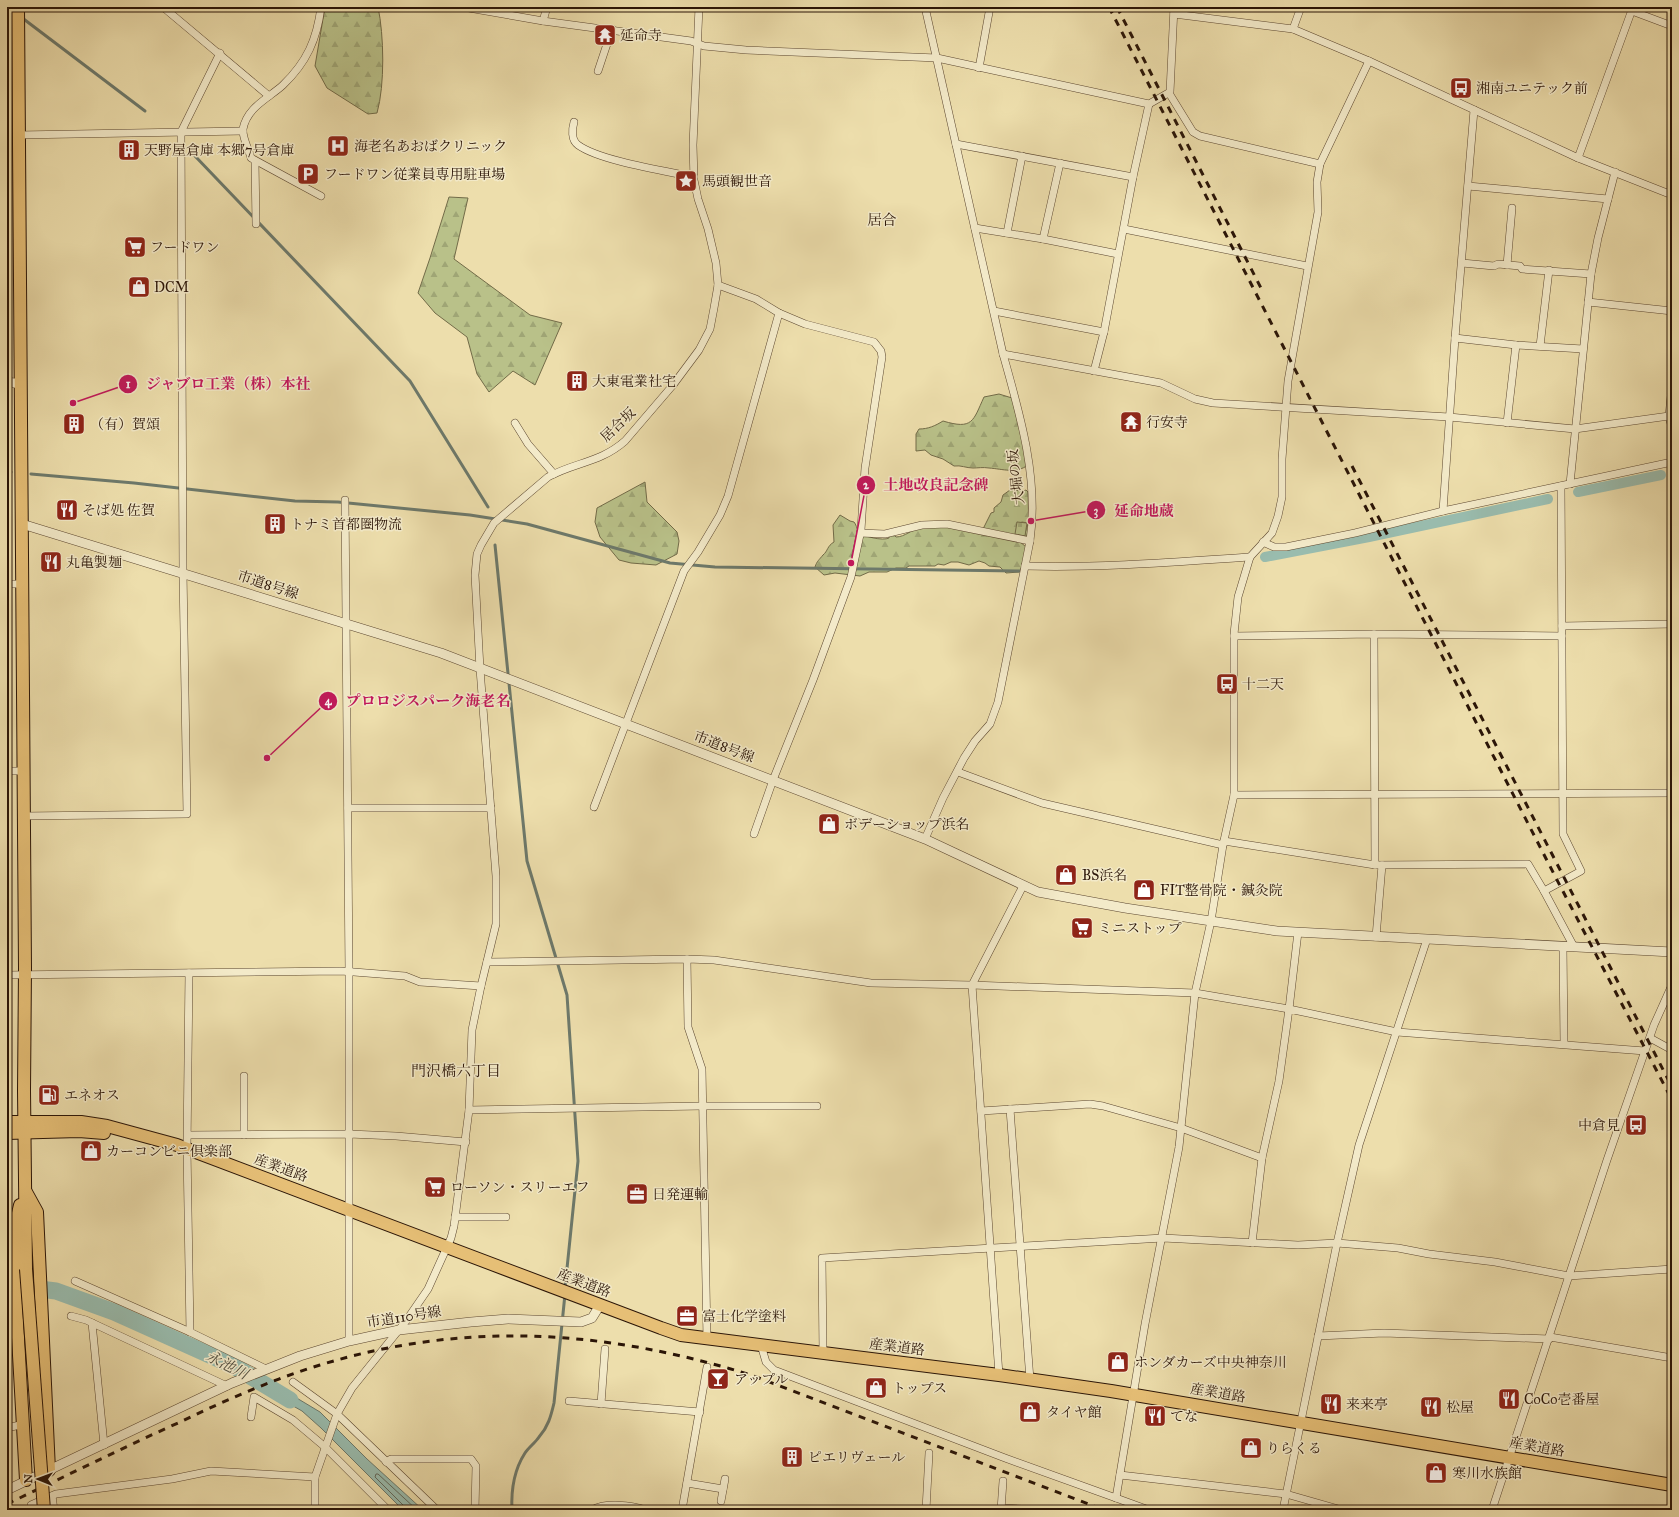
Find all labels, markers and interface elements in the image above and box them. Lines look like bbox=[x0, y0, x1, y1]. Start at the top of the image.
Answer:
temple icon: 延命寺 bbox=[592, 22, 618, 48]
place label: 延命寺 bbox=[620, 27, 662, 44]
bus stop icon: 湘南ユニテック前 bbox=[1448, 75, 1474, 101]
place label: 湘南ユニテック前 bbox=[1476, 80, 1588, 97]
hospital icon: 海老名あおばクリニック bbox=[325, 133, 351, 159]
building icon: 天野屋倉庫 本郷7号倉庫 bbox=[116, 137, 142, 163]
place label: 海老名あおばクリニック bbox=[354, 138, 507, 155]
place label: 天野屋倉庫 本郷7号倉庫 bbox=[144, 142, 295, 159]
parking icon: フードワン従業員専用駐車場 bbox=[295, 161, 321, 187]
place label: フードワン従業員専用駐車場 bbox=[324, 166, 506, 183]
place icon: 馬頭観世音 bbox=[673, 168, 699, 194]
place label: 馬頭観世音 bbox=[702, 173, 772, 190]
district label: 居合 bbox=[867, 211, 897, 229]
supermarket icon: フードワン bbox=[122, 234, 148, 260]
place label: フードワン bbox=[150, 239, 220, 256]
shop icon: DCM bbox=[126, 274, 152, 300]
place label: DCM bbox=[154, 279, 189, 296]
building icon: 大東電業社宅 bbox=[564, 368, 590, 394]
callout: ジャブロ工業（株）本社 bbox=[118, 370, 319, 397]
place label: 大東電業社宅 bbox=[592, 373, 676, 390]
text: ジャブロ工業（株）本社 bbox=[146, 375, 310, 393]
text: 1 bbox=[126, 377, 131, 391]
street label: 居合坂 bbox=[597, 404, 639, 446]
temple icon: 行安寺 bbox=[1118, 409, 1144, 435]
building icon: （有）賀頌 bbox=[61, 411, 87, 437]
place label: 行安寺 bbox=[1146, 414, 1188, 431]
place label: （有）賀頌 bbox=[90, 416, 160, 433]
street label: 大堀の坂 bbox=[1004, 448, 1028, 506]
callout: 土地改良記念碑 bbox=[856, 472, 997, 499]
text: 土地改良記念碑 bbox=[883, 476, 989, 494]
text: 2 bbox=[863, 478, 870, 492]
restaurant icon: そば処 佐賀 bbox=[54, 497, 80, 523]
callout: 延命地蔵 bbox=[1086, 497, 1182, 524]
place label: そば処 佐賀 bbox=[82, 502, 155, 519]
text: 延命地蔵 bbox=[1114, 502, 1174, 520]
text: 3 bbox=[1094, 504, 1099, 519]
building icon: トナミ首都圏物流 bbox=[262, 511, 288, 537]
place label: トナミ首都圏物流 bbox=[290, 516, 402, 533]
restaurant icon: 丸亀製麺 bbox=[38, 549, 64, 575]
place label: 丸亀製麺 bbox=[66, 554, 122, 571]
street label: 市道8号線 bbox=[235, 567, 301, 603]
bus stop icon: 十二天 bbox=[1214, 671, 1240, 697]
place label: 十二天 bbox=[1242, 676, 1284, 693]
callout: プロロジスパーク海老名 bbox=[318, 688, 519, 715]
text: プロロジスパーク海老名 bbox=[346, 692, 510, 710]
text: 4 bbox=[325, 694, 333, 709]
street label: 市道8号線 bbox=[691, 728, 757, 766]
shop icon: ボデーショップ浜名 bbox=[816, 811, 842, 837]
place label: ボデーショップ浜名 bbox=[844, 816, 969, 833]
shop icon: BS浜名 bbox=[1053, 862, 1079, 888]
place label: BS浜名 bbox=[1082, 867, 1127, 884]
shop icon: FIT整骨院・鍼灸院 bbox=[1131, 877, 1157, 903]
place label: FIT整骨院・鍼灸院 bbox=[1160, 882, 1283, 899]
supermarket icon: ミニストップ bbox=[1069, 915, 1095, 941]
place label: ミニストップ bbox=[1098, 920, 1182, 937]
district label: 門沢橋六丁目 bbox=[411, 1062, 501, 1080]
fuel station icon: エネオス bbox=[36, 1082, 62, 1108]
place label: エネオス bbox=[64, 1087, 120, 1104]
bus stop icon: 中倉見 bbox=[1623, 1112, 1649, 1138]
place label: 中倉見 bbox=[1578, 1117, 1620, 1134]
shop icon: カーコンビニ倶楽部 bbox=[78, 1138, 104, 1164]
place label: カーコンビニ倶楽部 bbox=[106, 1143, 232, 1160]
street label: 産業道路 bbox=[252, 1150, 310, 1186]
supermarket icon: ローソン・スリーエフ bbox=[422, 1174, 448, 1200]
place label: ローソン・スリーエフ bbox=[450, 1179, 589, 1196]
office icon: 日発運輸 bbox=[624, 1181, 650, 1207]
place label: 日発運輸 bbox=[652, 1186, 708, 1203]
street label: 産業道路 bbox=[555, 1265, 613, 1301]
street label: 市道110号線 bbox=[366, 1303, 442, 1331]
office icon: 富士化学塗料 bbox=[674, 1303, 700, 1329]
place label: 富士化学塗料 bbox=[702, 1308, 786, 1325]
street label: 産業道路 bbox=[868, 1335, 926, 1359]
water label: 永池川 bbox=[203, 1347, 253, 1384]
shop icon: ホンダカーズ中央神奈川 bbox=[1105, 1349, 1131, 1375]
place label: ホンダカーズ中央神奈川 bbox=[1134, 1354, 1287, 1371]
bar icon: アップル bbox=[705, 1366, 731, 1392]
place label: アップル bbox=[734, 1371, 788, 1388]
shop icon: トップス bbox=[863, 1375, 889, 1401]
place label: トップス bbox=[892, 1380, 947, 1397]
street label: 産業道路 bbox=[1189, 1380, 1247, 1406]
restaurant icon: CoCo壱番屋 bbox=[1496, 1386, 1522, 1412]
restaurant icon: 来来亭 bbox=[1318, 1391, 1344, 1417]
place label: CoCo壱番屋 bbox=[1524, 1391, 1599, 1408]
restaurant icon: 松屋 bbox=[1418, 1394, 1444, 1420]
place label: 来来亭 bbox=[1346, 1396, 1388, 1413]
shop icon: タイヤ館 bbox=[1017, 1399, 1043, 1425]
place label: 松屋 bbox=[1446, 1399, 1474, 1416]
restaurant icon: てな bbox=[1142, 1403, 1168, 1429]
place label: タイヤ館 bbox=[1046, 1404, 1102, 1421]
place label: てな bbox=[1170, 1408, 1198, 1425]
street label: 産業道路 bbox=[1508, 1434, 1566, 1460]
shop icon: りらくる bbox=[1238, 1435, 1264, 1461]
place label: りらくる bbox=[1266, 1440, 1322, 1457]
building icon: ピエリヴェール bbox=[779, 1444, 805, 1470]
place label: ピエリヴェール bbox=[808, 1449, 905, 1466]
north arrow bbox=[18, 1459, 58, 1499]
shop icon: 寒川水族館 bbox=[1423, 1460, 1449, 1486]
place label: 寒川水族館 bbox=[1452, 1465, 1522, 1482]
text: N bbox=[22, 1473, 35, 1484]

